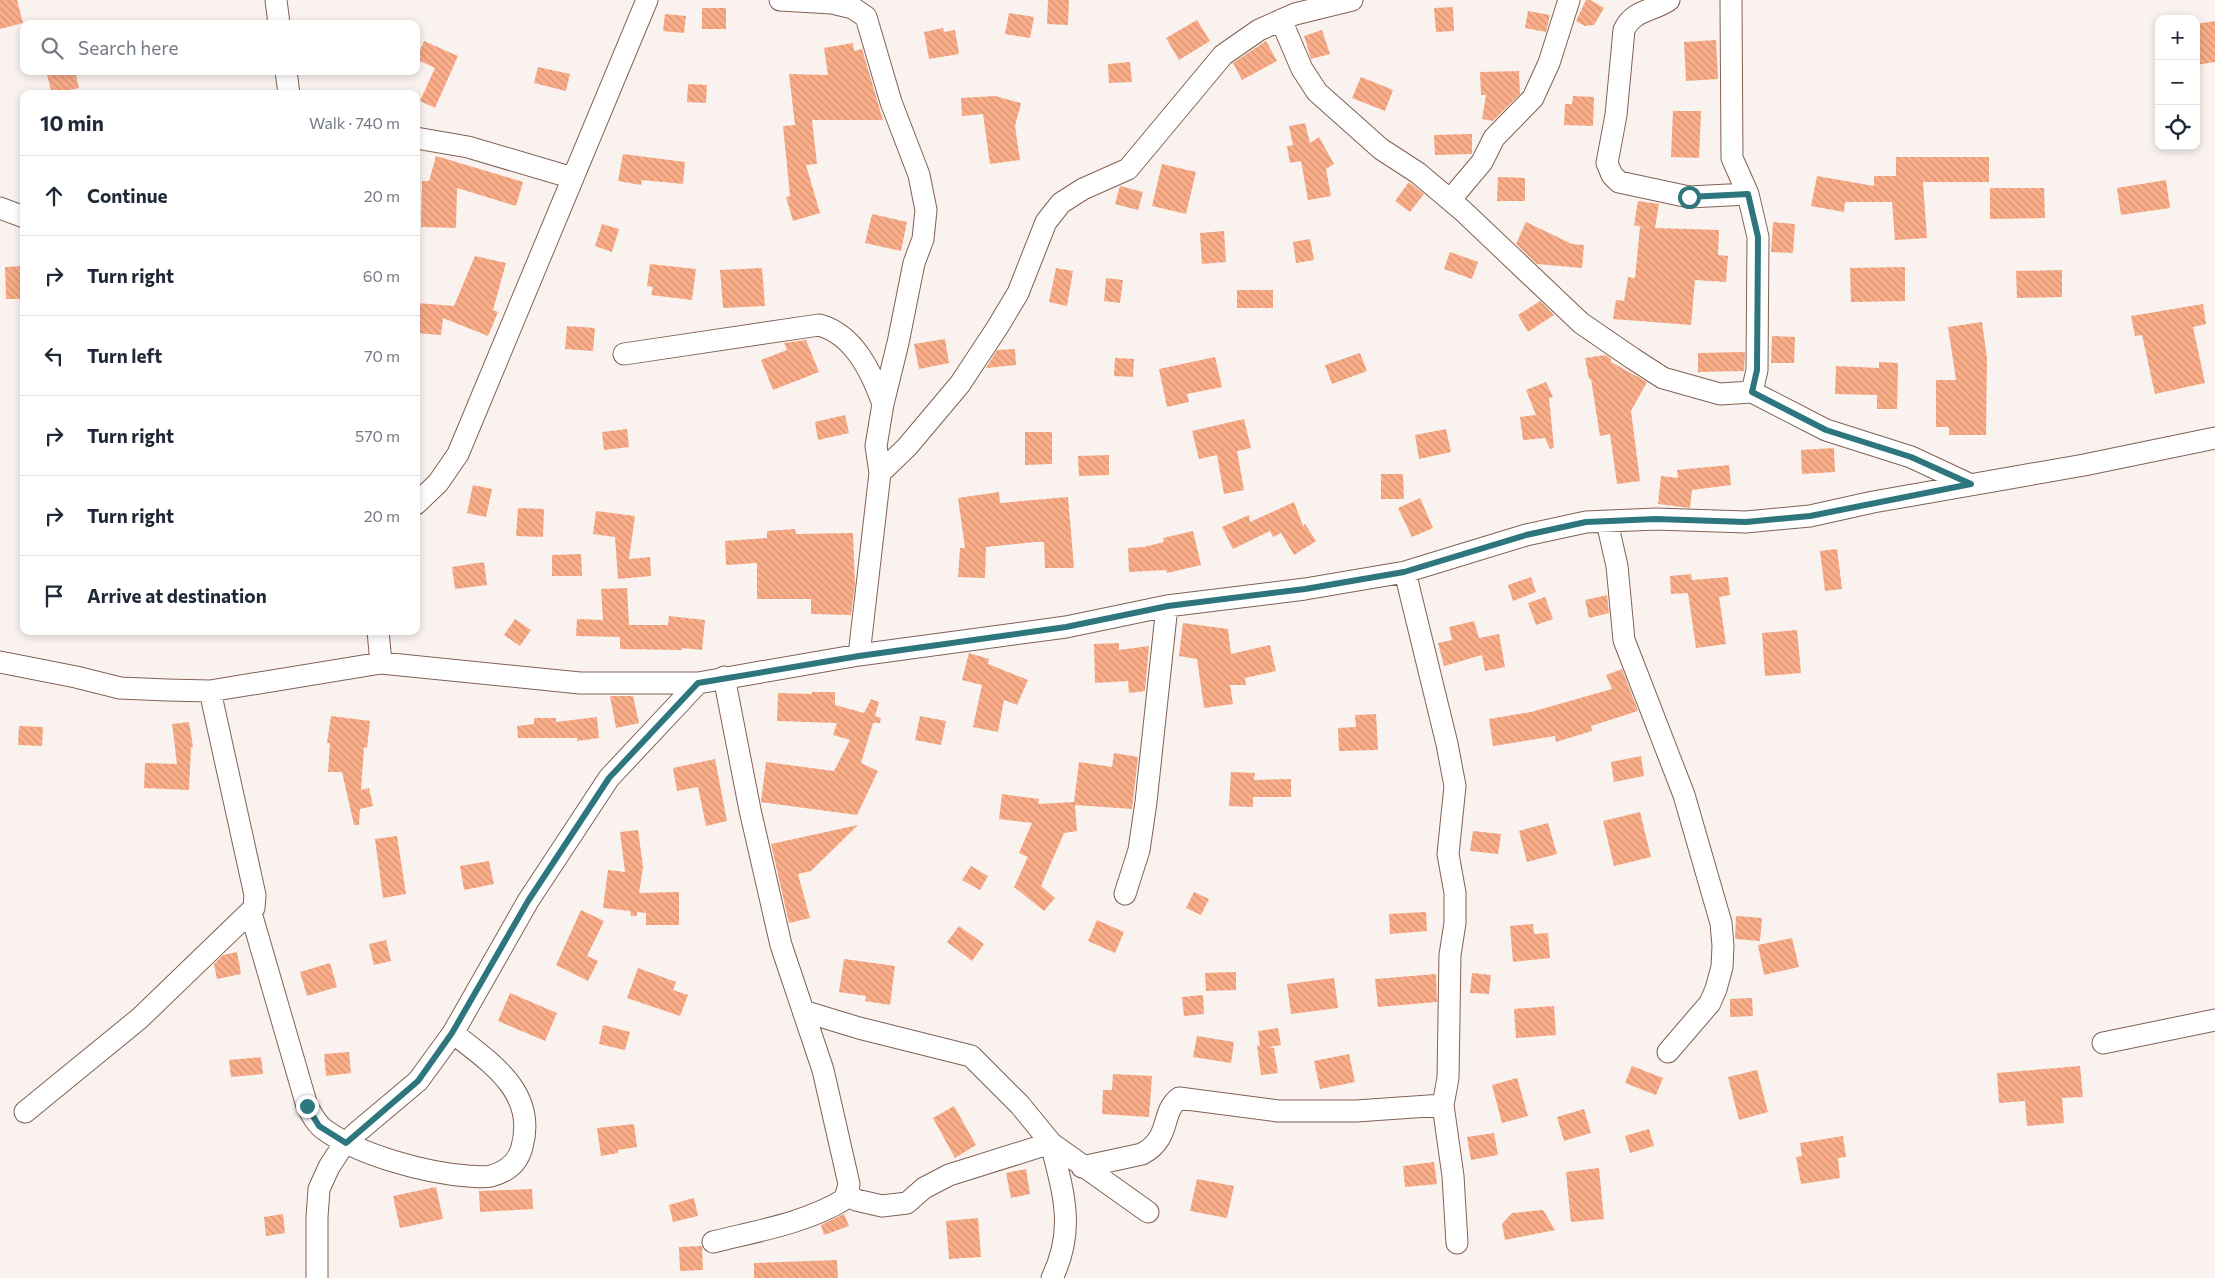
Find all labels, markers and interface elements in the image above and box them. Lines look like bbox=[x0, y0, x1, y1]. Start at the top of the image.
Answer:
map controls bbox=[2155, 15, 2200, 150]
button: + bbox=[2155, 15, 2200, 60]
search box bbox=[20, 20, 420, 75]
icon: search bbox=[38, 34, 66, 62]
text: Search here bbox=[78, 36, 178, 59]
button: − bbox=[2155, 60, 2200, 105]
button: locate bbox=[2155, 105, 2200, 150]
text: 10 min bbox=[40, 110, 104, 135]
text: Walk · 740 m bbox=[309, 113, 400, 132]
icon: ahead bbox=[40, 182, 68, 210]
text: Continue bbox=[87, 184, 167, 207]
text: 20 m bbox=[364, 186, 400, 205]
route start bbox=[1678, 186, 1701, 209]
icon: right bbox=[40, 262, 68, 290]
text: Turn right bbox=[87, 264, 174, 287]
text: 60 m bbox=[363, 266, 400, 285]
icon: left bbox=[40, 342, 68, 370]
text: Turn left bbox=[87, 344, 162, 367]
text: 70 m bbox=[364, 346, 400, 365]
icon: right bbox=[40, 422, 68, 450]
text: Turn right bbox=[87, 424, 174, 447]
text: 570 m bbox=[355, 426, 400, 445]
icon: right bbox=[40, 502, 68, 530]
text: Turn right bbox=[87, 504, 174, 527]
text: 20 m bbox=[364, 506, 400, 525]
icon: arrive bbox=[40, 582, 68, 610]
text: Arrive at destination bbox=[87, 584, 267, 607]
route end bbox=[296, 1095, 319, 1118]

